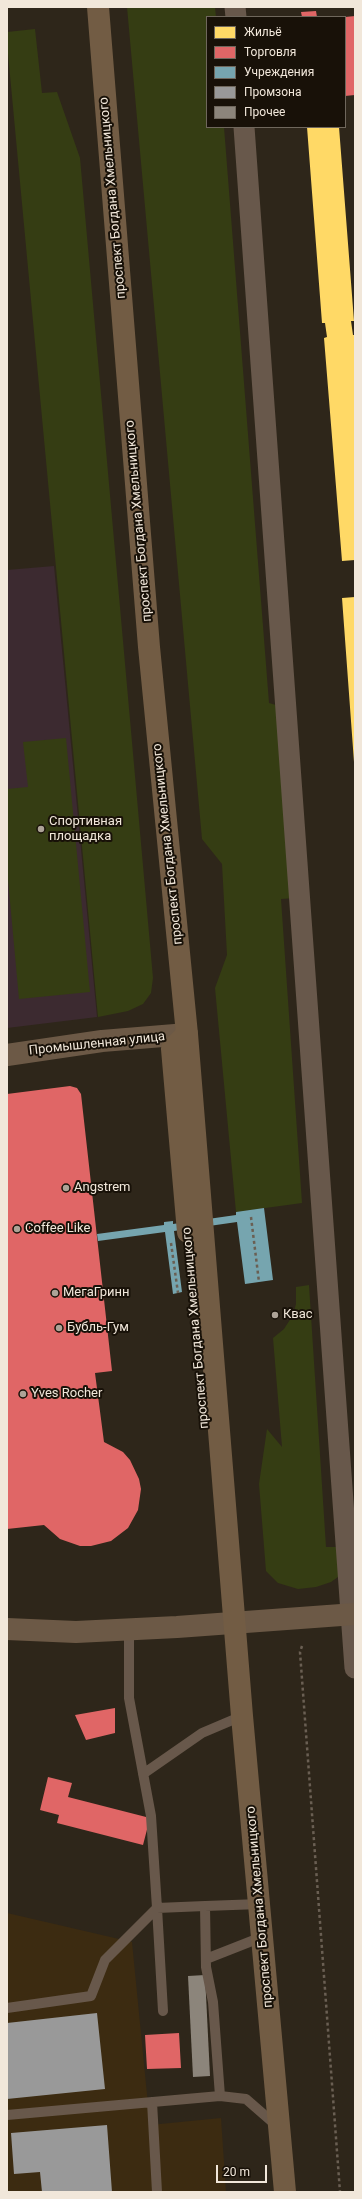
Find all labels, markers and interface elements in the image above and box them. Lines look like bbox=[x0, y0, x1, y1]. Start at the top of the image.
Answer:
legend bbox=[206, 16, 346, 128]
text: Жильё bbox=[244, 25, 282, 39]
text: Торговля bbox=[244, 45, 296, 59]
text: Учреждения bbox=[244, 65, 314, 79]
text: Промзона bbox=[244, 85, 301, 99]
street label: проспект Богдана Хмельницкого bbox=[96, 97, 130, 299]
text: Прочее bbox=[244, 105, 285, 119]
street label: проспект Богдана Хмельницкого bbox=[122, 420, 156, 622]
street label: проспект Богдана Хмельницкого bbox=[150, 743, 186, 945]
place label: Спортивная площадка bbox=[49, 814, 122, 845]
marker: Спортивная площадка bbox=[36, 824, 46, 834]
street label: Промышленная улица bbox=[28, 1029, 166, 1059]
place label: Angstrem bbox=[74, 1180, 131, 1196]
marker: Angstrem bbox=[61, 1183, 71, 1193]
place label: Coffee Like bbox=[25, 1221, 90, 1237]
marker: Coffee Like bbox=[12, 1224, 22, 1234]
street label: проспект Богдана Хмельницкого bbox=[179, 1227, 213, 1429]
place label: МегаГринн bbox=[63, 1285, 129, 1301]
marker: МегаГринн bbox=[50, 1288, 60, 1298]
place label: Квас bbox=[283, 1307, 313, 1323]
marker: Квас bbox=[270, 1310, 280, 1320]
place label: Бубль-Гум bbox=[67, 1320, 129, 1336]
marker: Бубль-Гум bbox=[54, 1323, 64, 1333]
place label: Yves Rocher bbox=[31, 1386, 102, 1402]
marker: Yves Rocher bbox=[18, 1389, 28, 1399]
street label: проспект Богдана Хмельницкого bbox=[243, 1806, 277, 2008]
scale bar bbox=[218, 2157, 269, 2183]
text: 20 m bbox=[223, 2165, 250, 2179]

